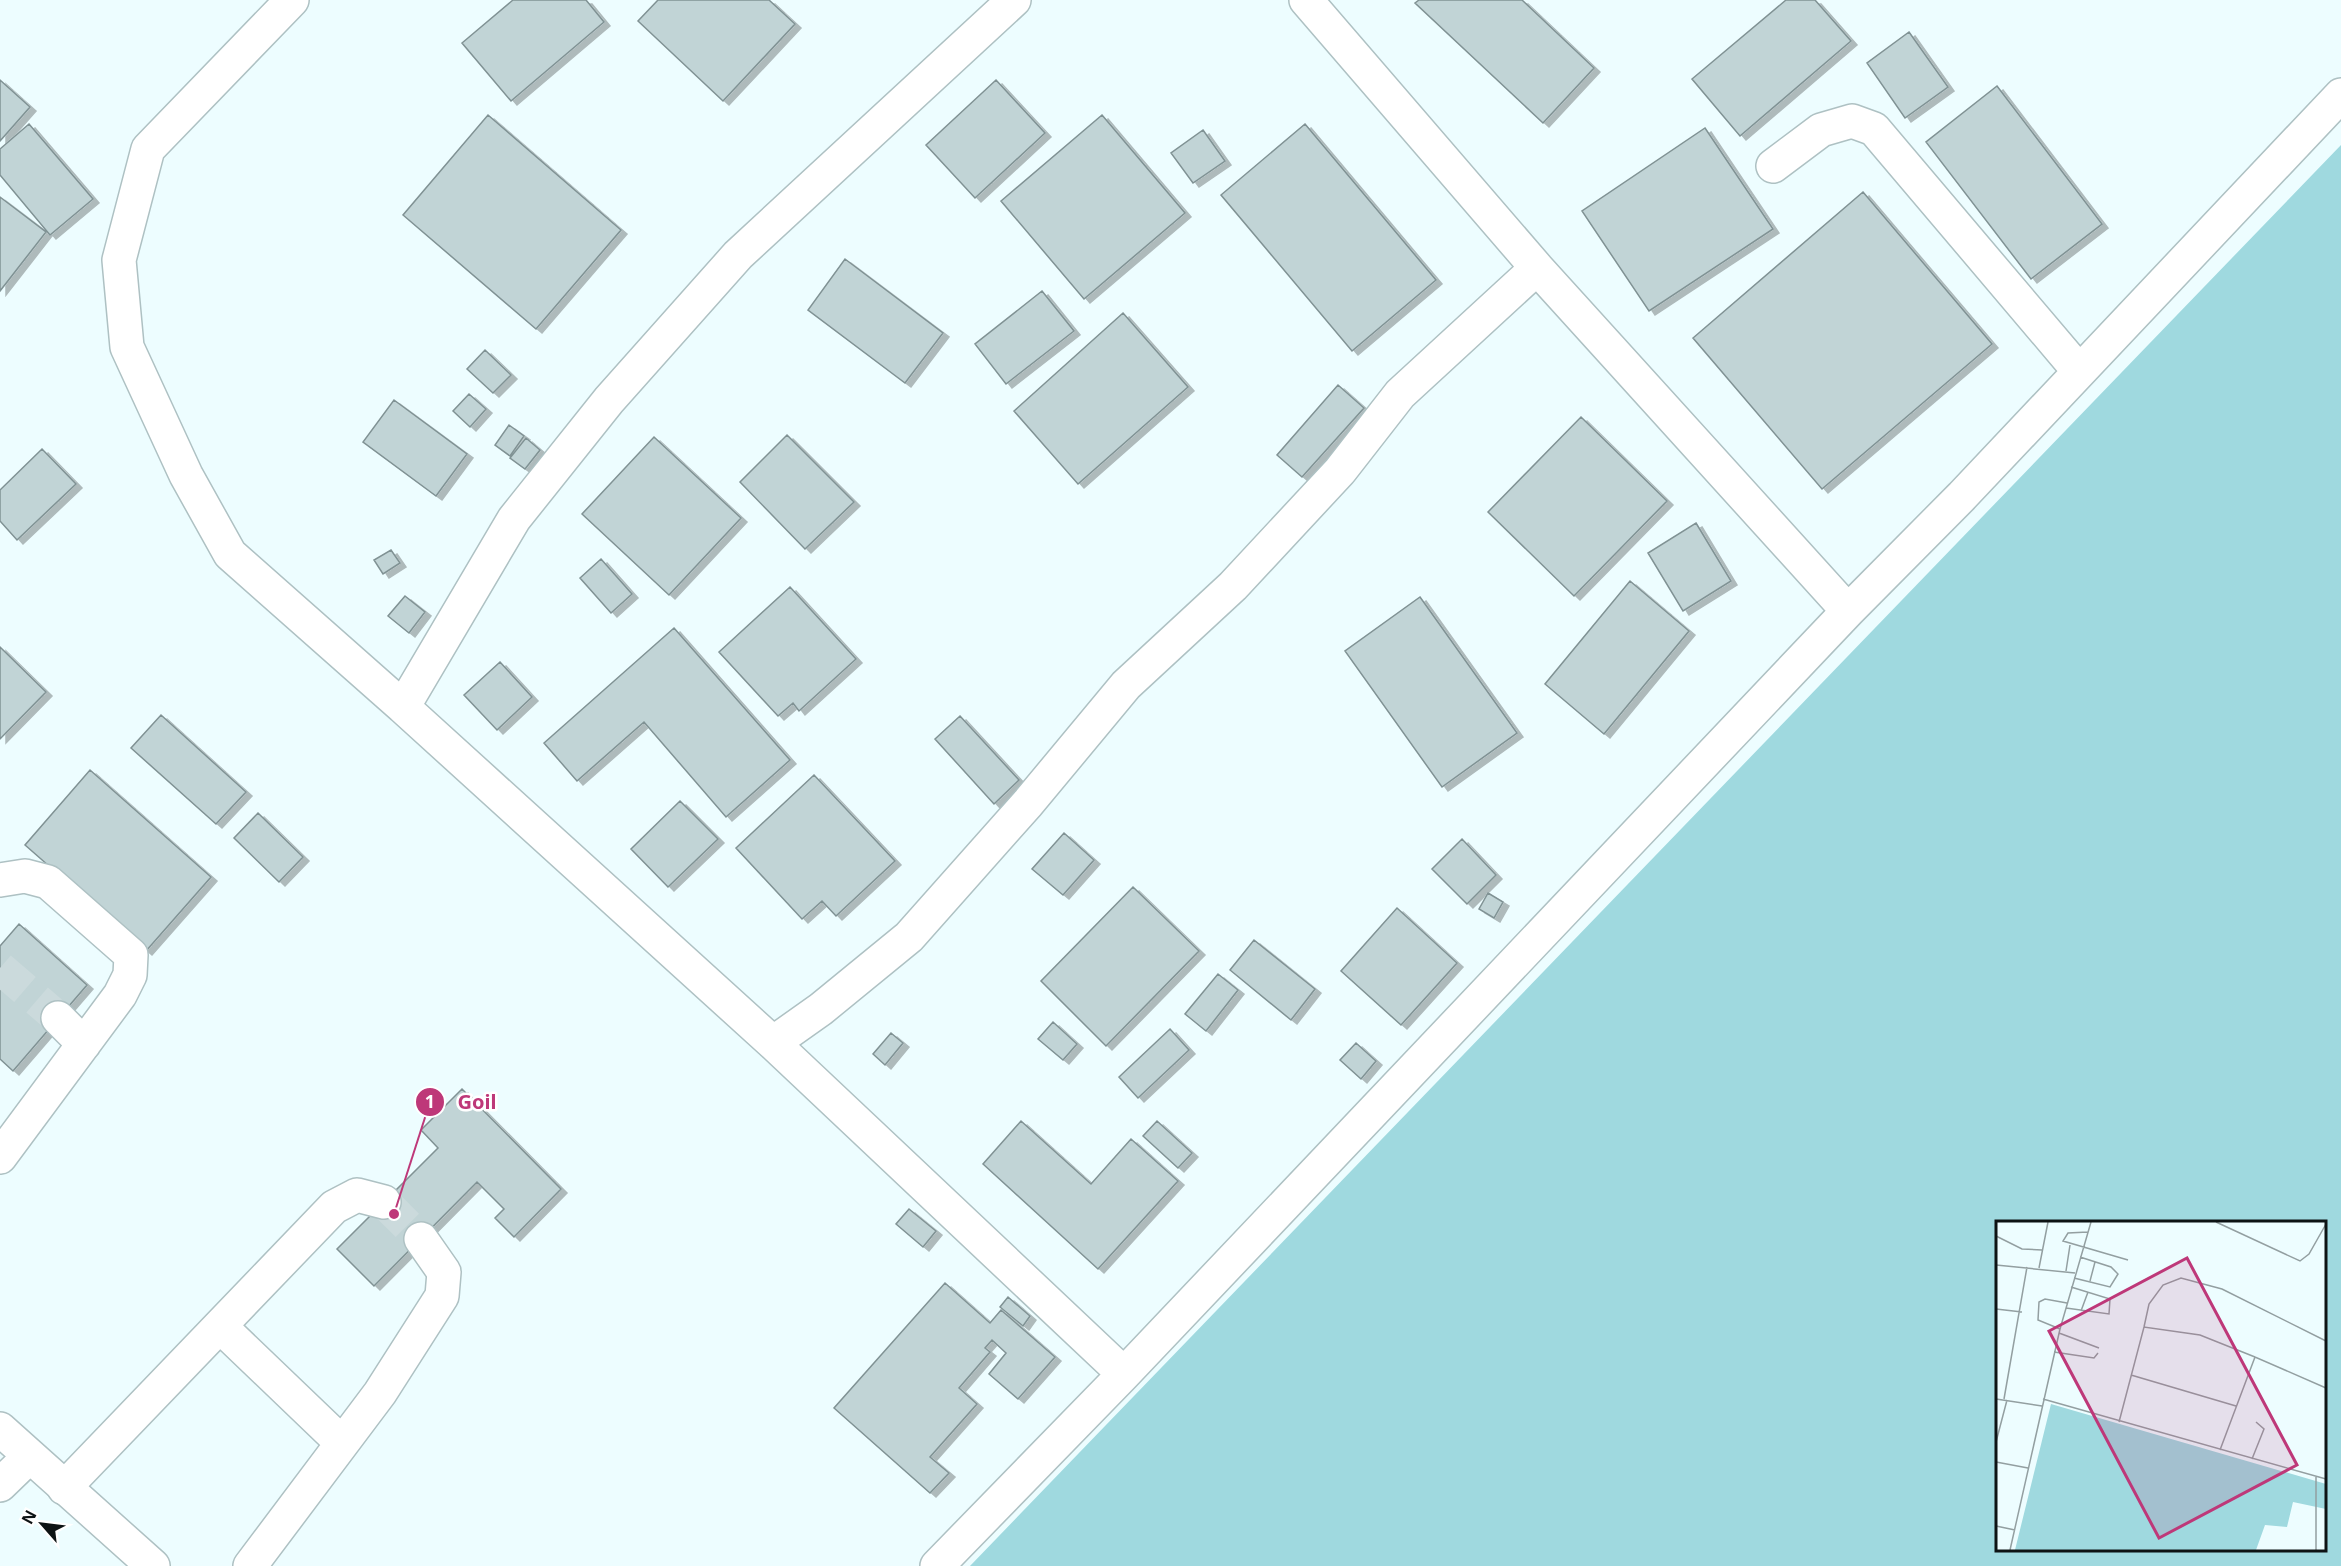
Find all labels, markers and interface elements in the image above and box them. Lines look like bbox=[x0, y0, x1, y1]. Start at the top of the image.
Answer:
callout: Goil bbox=[415, 1083, 508, 1121]
text: Goil bbox=[458, 1088, 496, 1115]
text: 1 bbox=[425, 1089, 435, 1113]
inset map bbox=[1996, 1221, 2326, 1551]
north arrow bbox=[12, 1494, 72, 1554]
text: N bbox=[16, 1506, 42, 1528]

